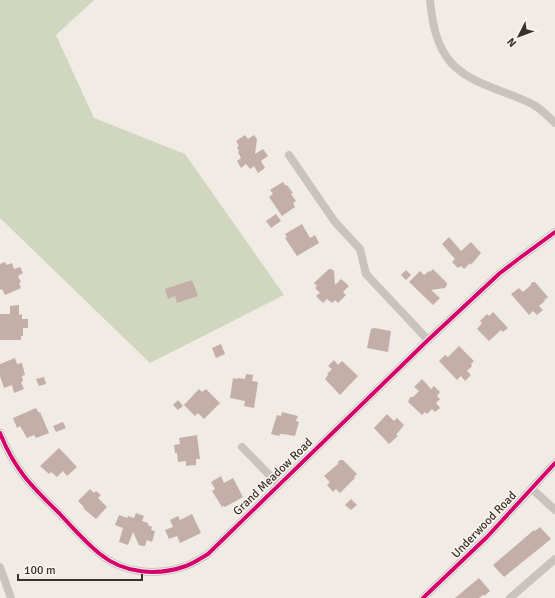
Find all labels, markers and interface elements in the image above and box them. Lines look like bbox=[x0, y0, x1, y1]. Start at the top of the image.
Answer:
north arrow bbox=[499, 16, 539, 56]
text: N bbox=[505, 35, 519, 50]
street label: Grand Meadow Road bbox=[230, 435, 316, 519]
street label: Underwood Road bbox=[448, 488, 520, 562]
scale bar bbox=[18, 556, 142, 582]
text: 100 m bbox=[24, 563, 56, 578]

